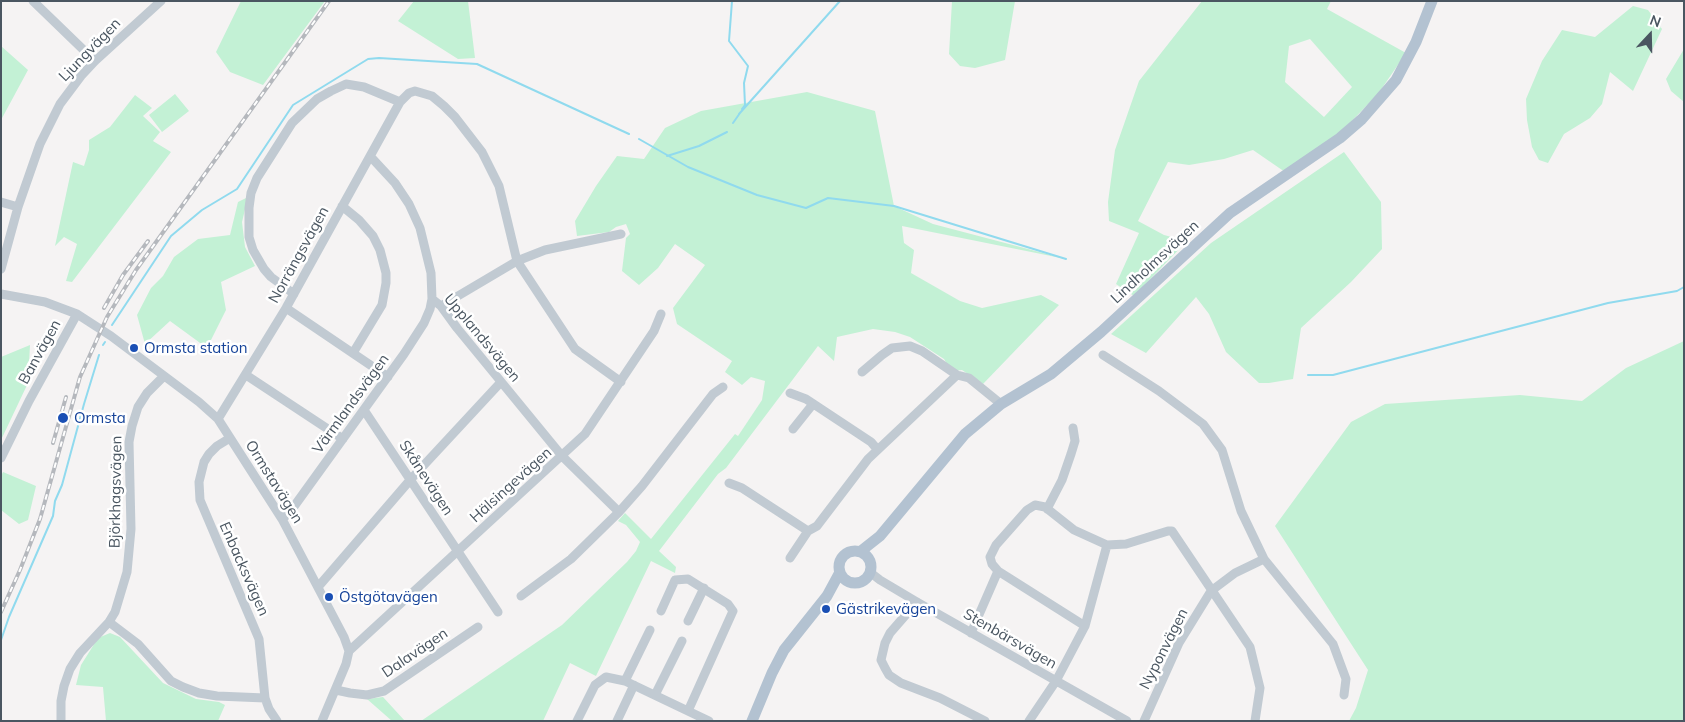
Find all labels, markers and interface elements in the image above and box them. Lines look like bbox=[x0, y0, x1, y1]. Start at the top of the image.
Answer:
north arrow bbox=[1625, 10, 1675, 60]
text: N bbox=[1647, 11, 1664, 31]
street label: Ljungvägen bbox=[55, 15, 125, 85]
street label: Norrängsvägen bbox=[265, 204, 333, 306]
street label: Lindholmsvägen bbox=[1107, 217, 1203, 307]
street label: Upplandsvägen bbox=[440, 290, 524, 386]
street label: Banvägen bbox=[15, 317, 65, 387]
place label: Ormsta station bbox=[144, 339, 248, 357]
marker: Ormsta station bbox=[128, 342, 140, 354]
street label: Värmlandsvägen bbox=[309, 351, 393, 457]
place label: Ormsta bbox=[74, 409, 126, 427]
marker: Ormsta bbox=[56, 411, 70, 425]
street label: Björkhagsvägen bbox=[106, 436, 126, 548]
street label: Ormstavägen bbox=[241, 437, 307, 527]
street label: Skånevägen bbox=[395, 437, 457, 519]
street label: Hälsingevägen bbox=[466, 444, 556, 526]
street label: Enbacksvägen bbox=[215, 519, 273, 619]
place label: Östgötavägen bbox=[339, 588, 438, 606]
marker: Östgötavägen bbox=[323, 591, 335, 603]
place label: Gästrikevägen bbox=[836, 600, 936, 618]
marker: Gästrikevägen bbox=[820, 603, 832, 615]
street label: Stenbärsvägen bbox=[960, 605, 1060, 673]
street label: Nyponvägen bbox=[1136, 606, 1192, 692]
street label: Dalavägen bbox=[379, 624, 451, 682]

